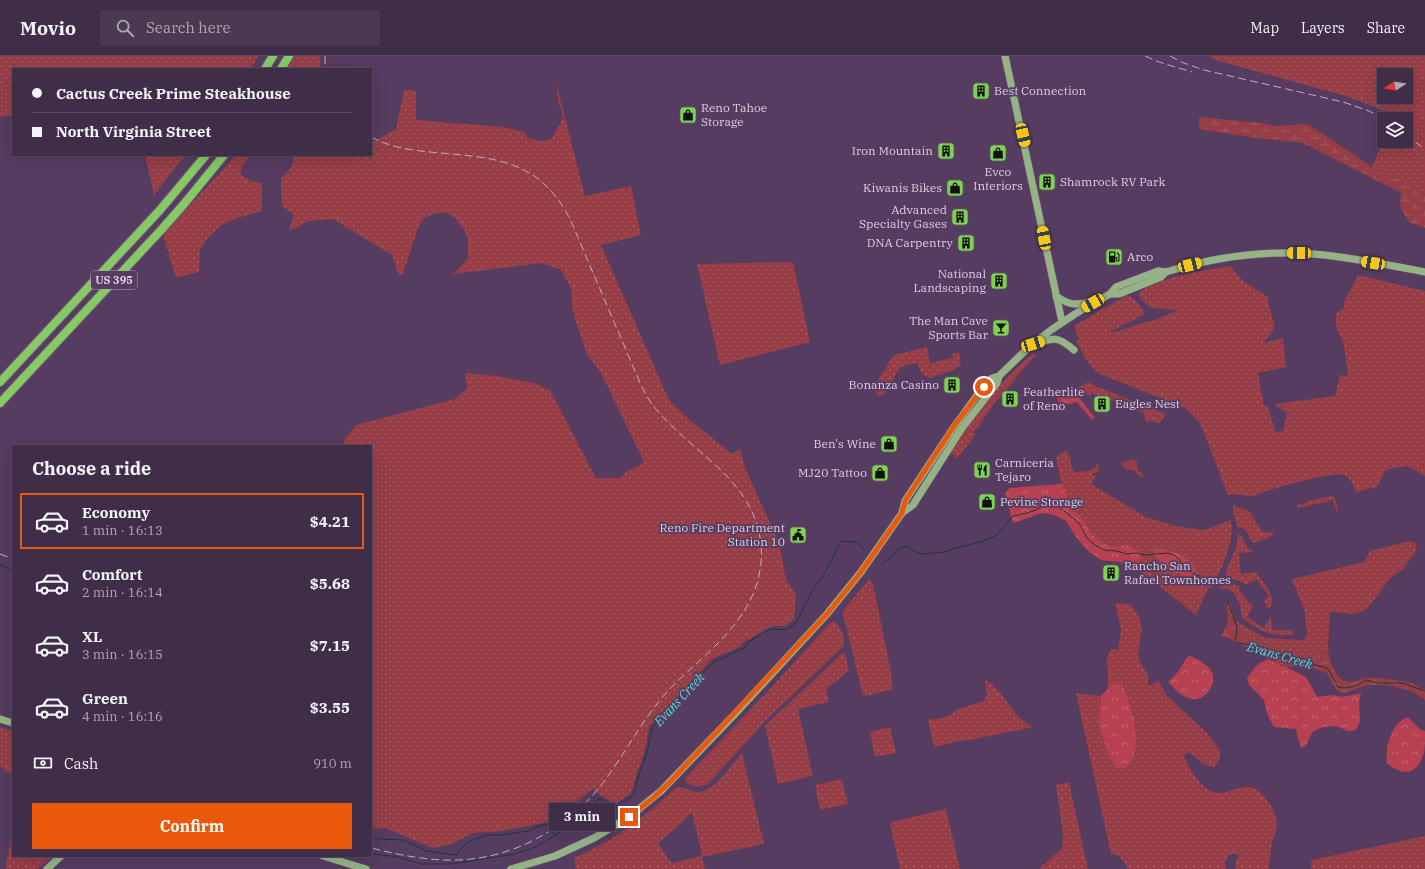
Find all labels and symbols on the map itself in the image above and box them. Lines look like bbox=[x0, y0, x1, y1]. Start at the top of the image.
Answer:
north arrow bbox=[1377, 68, 1413, 104]
building icon: Best Connection bbox=[971, 81, 991, 101]
place label: Best Connection bbox=[994, 83, 1086, 98]
place label: Reno Tahoe Storage bbox=[701, 100, 767, 129]
shop icon: Reno Tahoe Storage bbox=[678, 105, 698, 125]
car bbox=[1014, 122, 1032, 148]
building icon: Iron Mountain bbox=[936, 141, 956, 161]
place label: Iron Mountain bbox=[852, 143, 933, 158]
shop icon: Evco Interiors bbox=[988, 143, 1008, 163]
place label: Evco Interiors bbox=[973, 164, 1023, 193]
building icon: Shamrock RV Park bbox=[1037, 172, 1057, 192]
place label: Shamrock RV Park bbox=[1060, 174, 1165, 189]
shop icon: Kiwanis Bikes bbox=[945, 178, 965, 198]
place label: Kiwanis Bikes bbox=[863, 180, 942, 195]
place label: Advanced Specialty Gases bbox=[859, 202, 947, 231]
building icon: Advanced Specialty Gases bbox=[950, 207, 970, 227]
car bbox=[1036, 225, 1052, 251]
building icon: DNA Carpentry bbox=[956, 233, 976, 253]
place label: DNA Carpentry bbox=[867, 235, 954, 250]
fuel station icon: Arco bbox=[1104, 247, 1124, 267]
car bbox=[1287, 247, 1311, 259]
place label: Arco bbox=[1127, 249, 1154, 264]
car bbox=[1360, 255, 1386, 271]
car bbox=[1177, 256, 1203, 274]
place label: National Landscaping bbox=[913, 266, 986, 295]
road number: US 395 bbox=[91, 271, 137, 289]
building icon: National Landscaping bbox=[989, 271, 1009, 291]
car bbox=[1080, 292, 1106, 314]
place label: The Man Cave Sports Bar bbox=[909, 313, 989, 342]
bar icon: The Man Cave Sports Bar bbox=[991, 318, 1011, 338]
car bbox=[1020, 335, 1046, 353]
building icon: Bonanza Casino bbox=[942, 375, 962, 395]
place label: Bonanza Casino bbox=[849, 377, 939, 392]
route start bbox=[975, 378, 993, 396]
place label: Featherlite of Reno bbox=[1023, 384, 1085, 413]
building icon: Featherlite of Reno bbox=[1000, 389, 1020, 409]
building icon: Eagles Nest bbox=[1092, 394, 1112, 414]
place label: Eagles Nest bbox=[1115, 396, 1180, 411]
shop icon: Ben's Wine bbox=[879, 434, 899, 454]
place label: Ben's Wine bbox=[813, 436, 876, 451]
place label: Carniceria Tejaro bbox=[995, 455, 1055, 484]
restaurant icon: Carniceria Tejaro bbox=[972, 460, 992, 480]
shop icon: MJ20 Tattoo bbox=[870, 463, 890, 483]
place label: MJ20 Tattoo bbox=[798, 465, 867, 480]
shop icon: Pevine Storage bbox=[977, 492, 997, 512]
place label: Pevine Storage bbox=[1000, 494, 1084, 509]
place label: Reno Fire Department Station 10 bbox=[660, 520, 785, 549]
public building icon: Reno Fire Department Station 10 bbox=[788, 525, 808, 545]
place label: Rancho San Rafael Townhomes bbox=[1124, 558, 1231, 587]
building icon: Rancho San Rafael Townhomes bbox=[1101, 563, 1121, 583]
water label: Evans Creek bbox=[1244, 638, 1315, 673]
water label: Evans Creek bbox=[650, 669, 709, 730]
callout: 3 min bbox=[549, 803, 615, 831]
route end bbox=[620, 808, 638, 826]

